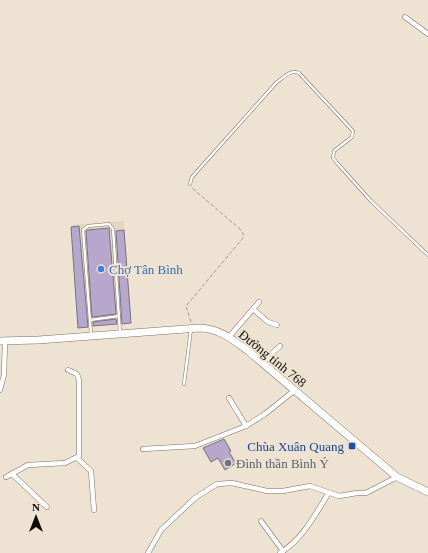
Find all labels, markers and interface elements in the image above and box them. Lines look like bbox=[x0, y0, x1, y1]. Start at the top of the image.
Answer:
place label: Chợ Tân Bình bbox=[109, 262, 183, 277]
marker: Chợ Tân Bình bbox=[96, 264, 106, 274]
street label: Đường tỉnh 768 bbox=[236, 327, 309, 390]
place label: Chùa Xuân Quang bbox=[247, 439, 344, 454]
marker: Chùa Xuân Quang bbox=[347, 441, 357, 451]
place label: Đình thần Bình Ý bbox=[236, 456, 329, 471]
marker: Đình thần Bình Ý bbox=[223, 458, 233, 468]
north arrow bbox=[16, 497, 56, 537]
text: N bbox=[32, 501, 40, 513]

